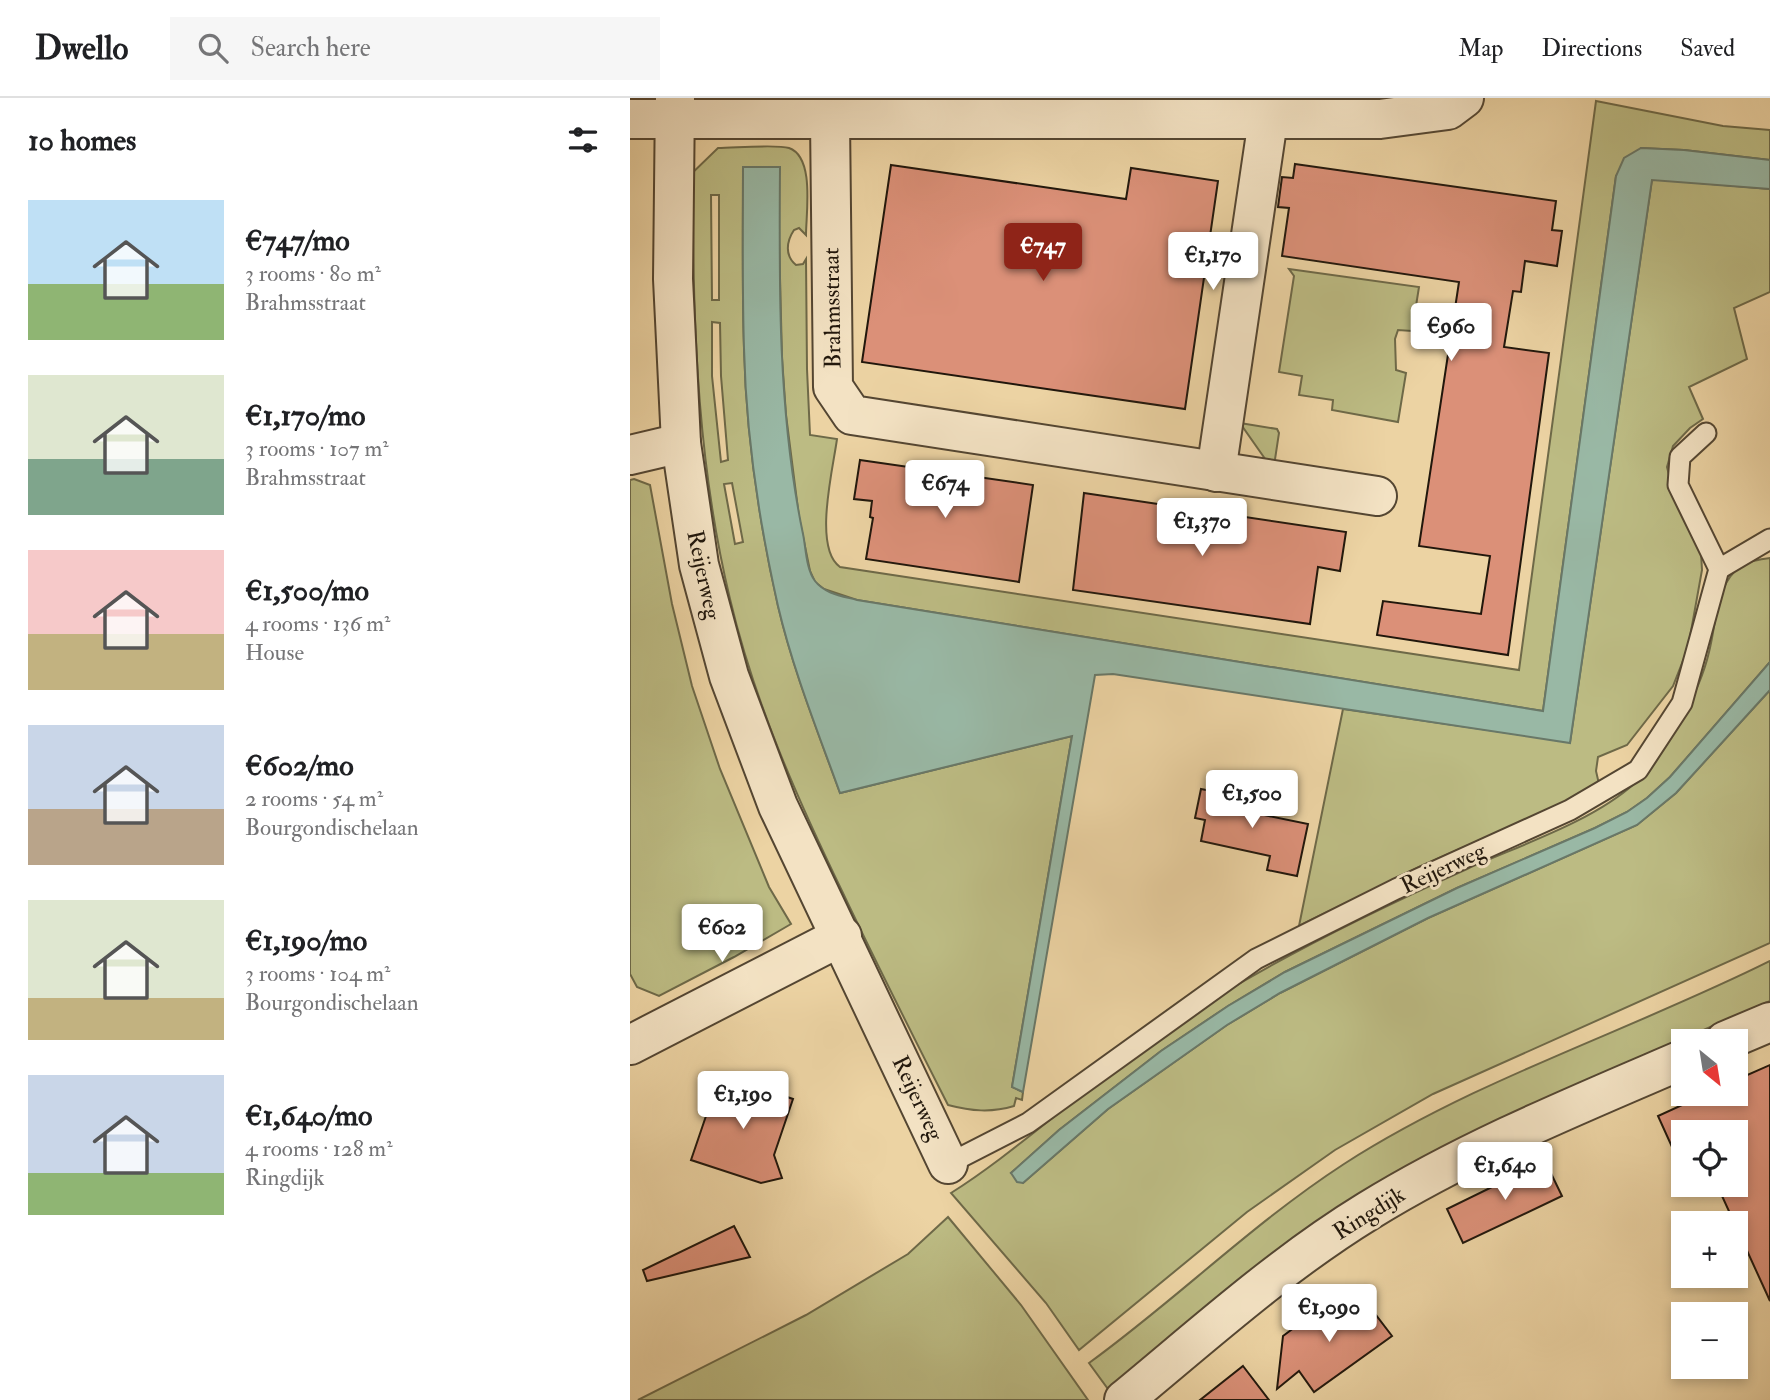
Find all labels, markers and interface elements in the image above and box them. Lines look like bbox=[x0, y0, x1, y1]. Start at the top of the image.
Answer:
search box bbox=[170, 17, 660, 80]
text: Dwello bbox=[35, 28, 128, 69]
icon: search bbox=[194, 29, 232, 67]
text: Search here bbox=[250, 32, 371, 64]
text: Map bbox=[1458, 33, 1503, 64]
text: Directions bbox=[1541, 33, 1642, 64]
text: Saved bbox=[1680, 33, 1735, 64]
icon: filters bbox=[564, 121, 602, 159]
text: 10 homes bbox=[28, 122, 136, 159]
text: €747/mo bbox=[245, 222, 350, 259]
pin: €747 bbox=[1002, 223, 1084, 283]
icon: home bbox=[84, 228, 168, 312]
text: €747 bbox=[1020, 231, 1066, 260]
pin: €1,170 bbox=[1156, 232, 1270, 292]
text: €1,170 bbox=[1184, 240, 1242, 269]
street label: Brahmsstraat bbox=[816, 247, 848, 369]
text: 3 rooms · 80 m² bbox=[245, 259, 381, 288]
text: Brahmsstraat bbox=[245, 288, 366, 317]
pin: €960 bbox=[1410, 303, 1492, 363]
text: €960 bbox=[1427, 311, 1475, 340]
text: €1,170/mo bbox=[245, 397, 366, 434]
icon: home bbox=[84, 403, 168, 487]
text: 3 rooms · 107 m² bbox=[245, 434, 389, 463]
pin: €674 bbox=[904, 460, 986, 520]
text: Brahmsstraat bbox=[245, 463, 366, 492]
text: €674 bbox=[921, 468, 969, 497]
pin: €1,370 bbox=[1145, 498, 1259, 558]
text: €1,370 bbox=[1173, 506, 1231, 535]
street label: Reijerweg bbox=[680, 528, 728, 623]
text: €1,500/mo bbox=[245, 572, 369, 609]
icon: home bbox=[84, 578, 168, 662]
text: 4 rooms · 136 m² bbox=[245, 609, 391, 638]
text: House bbox=[245, 638, 304, 667]
text: €602/mo bbox=[245, 747, 354, 784]
icon: home bbox=[84, 753, 168, 837]
pin: €1,500 bbox=[1195, 770, 1309, 830]
text: €1,500 bbox=[1222, 778, 1282, 807]
text: 2 rooms · 54 m² bbox=[245, 784, 383, 813]
text: Bourgondischelaan bbox=[245, 813, 419, 842]
street label: Reijerweg bbox=[1396, 835, 1491, 900]
pin: €602 bbox=[681, 904, 763, 964]
text: €602 bbox=[698, 912, 746, 941]
text: €1,190/mo bbox=[245, 922, 367, 959]
icon: home bbox=[84, 928, 168, 1012]
text: 3 rooms · 104 m² bbox=[245, 959, 391, 988]
text: Bourgondischelaan bbox=[245, 988, 419, 1017]
north arrow bbox=[1671, 1029, 1748, 1106]
map controls bbox=[1671, 1029, 1748, 1379]
street label: Reijerweg bbox=[886, 1051, 951, 1146]
pin: €1,190 bbox=[686, 1072, 800, 1131]
text: €1,190 bbox=[714, 1079, 772, 1108]
text: €1,640/mo bbox=[245, 1097, 372, 1134]
icon: home bbox=[84, 1103, 168, 1187]
button: locate bbox=[1671, 1120, 1748, 1197]
text: 4 rooms · 128 m² bbox=[245, 1134, 393, 1163]
pin: €1,640 bbox=[1448, 1142, 1562, 1202]
text: €1,640 bbox=[1474, 1150, 1536, 1179]
text: Ringdijk bbox=[245, 1163, 324, 1192]
street label: Ringdijk bbox=[1328, 1180, 1410, 1246]
button: + bbox=[1671, 1211, 1748, 1288]
pin: €1,090 bbox=[1272, 1284, 1386, 1344]
text: €1,090 bbox=[1298, 1292, 1360, 1321]
button: − bbox=[1671, 1302, 1748, 1379]

